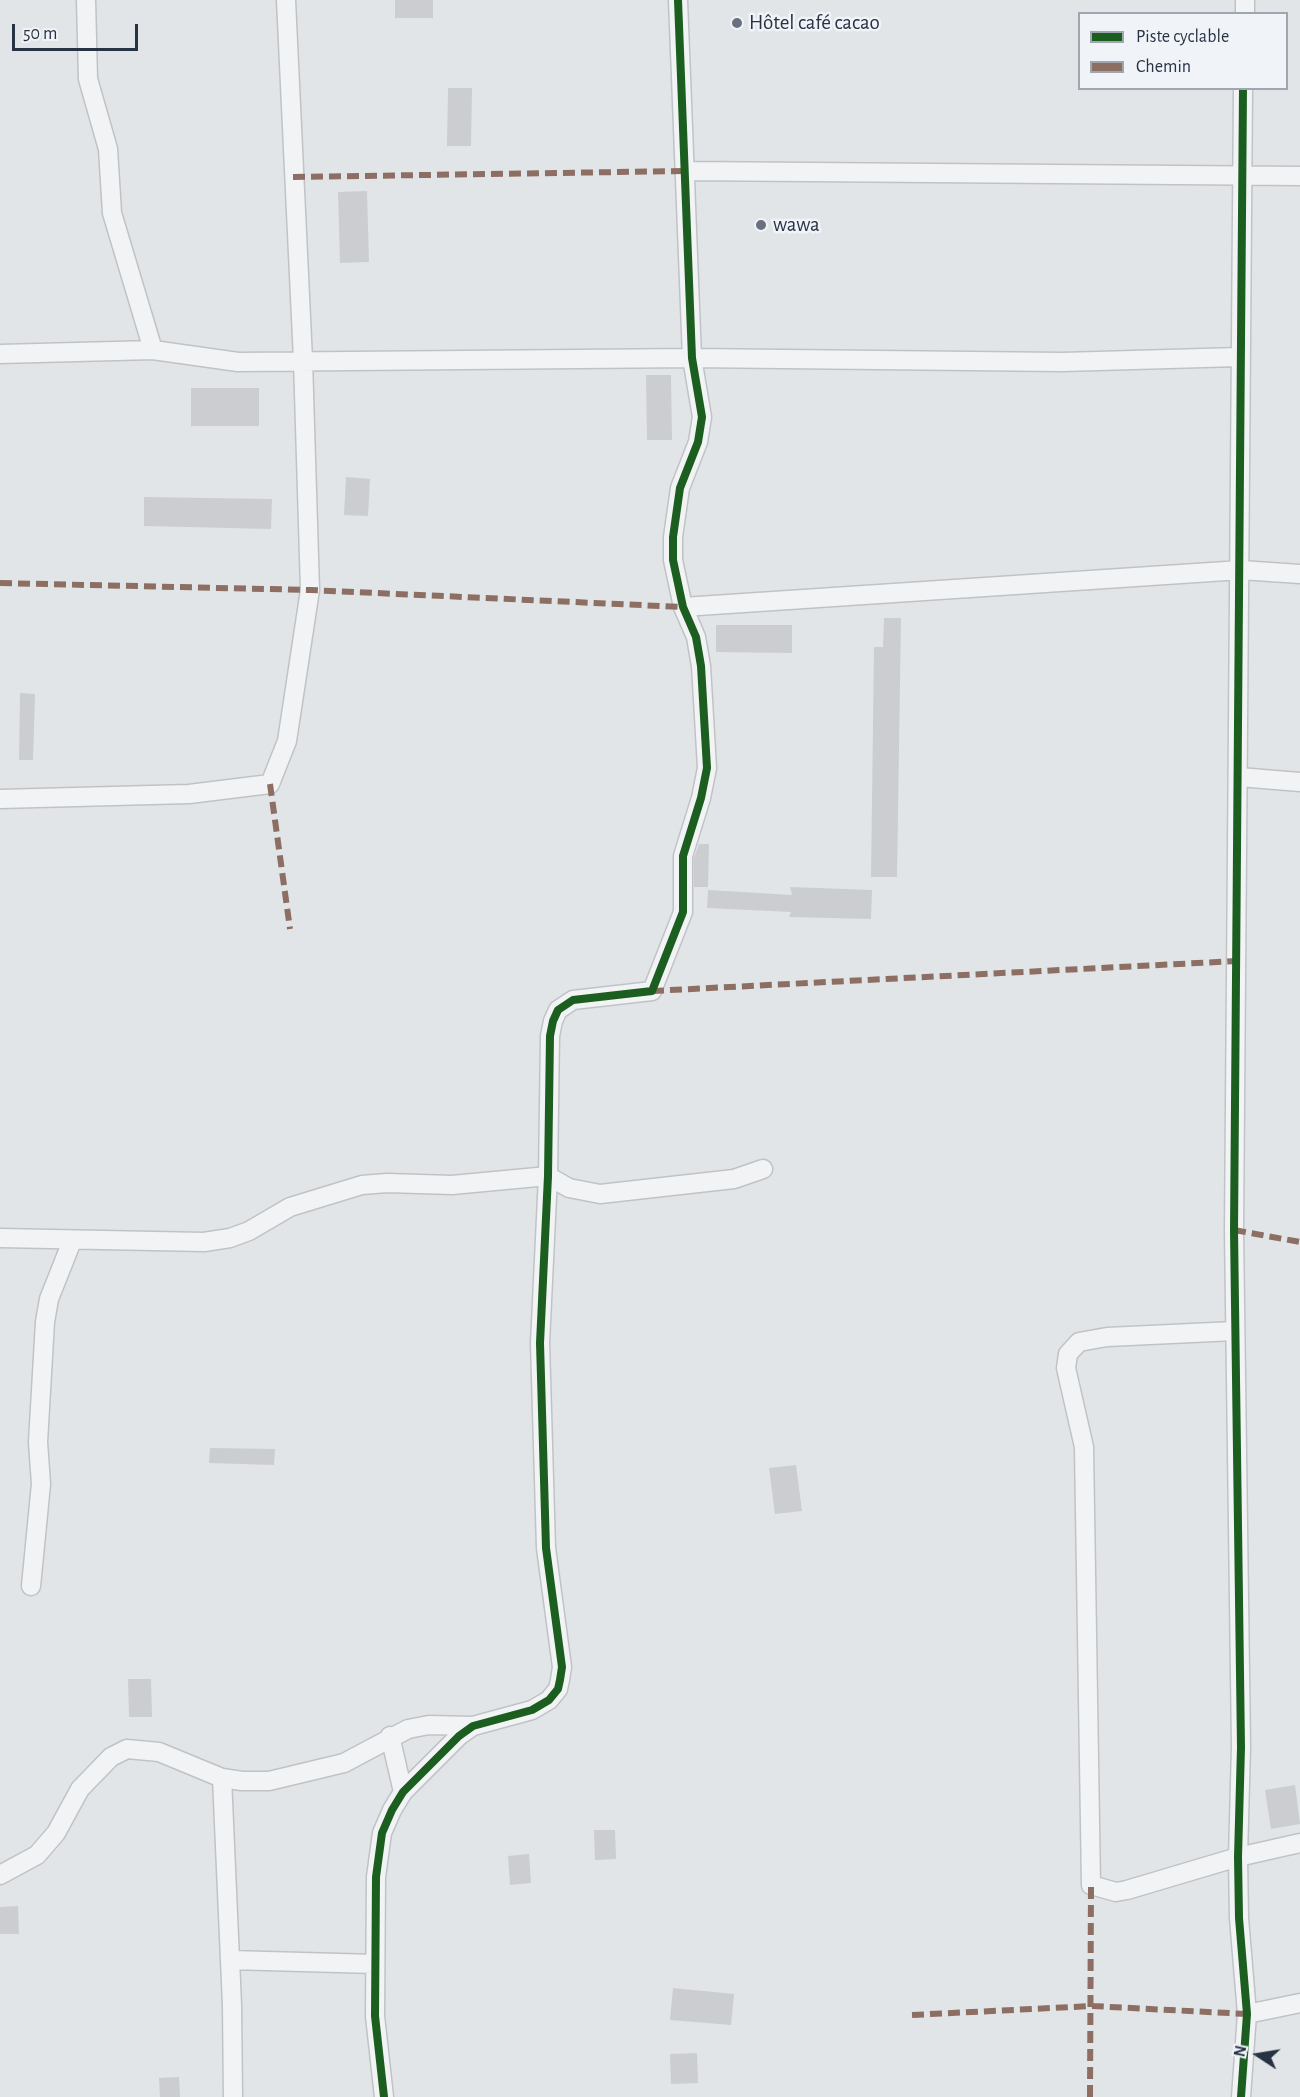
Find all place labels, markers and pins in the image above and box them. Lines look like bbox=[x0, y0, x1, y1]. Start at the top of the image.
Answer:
place label: Hôtel café cacao bbox=[749, 10, 880, 36]
marker: Hôtel café cacao bbox=[730, 16, 744, 30]
place label: wawa bbox=[773, 212, 820, 238]
marker: wawa bbox=[754, 218, 768, 232]

